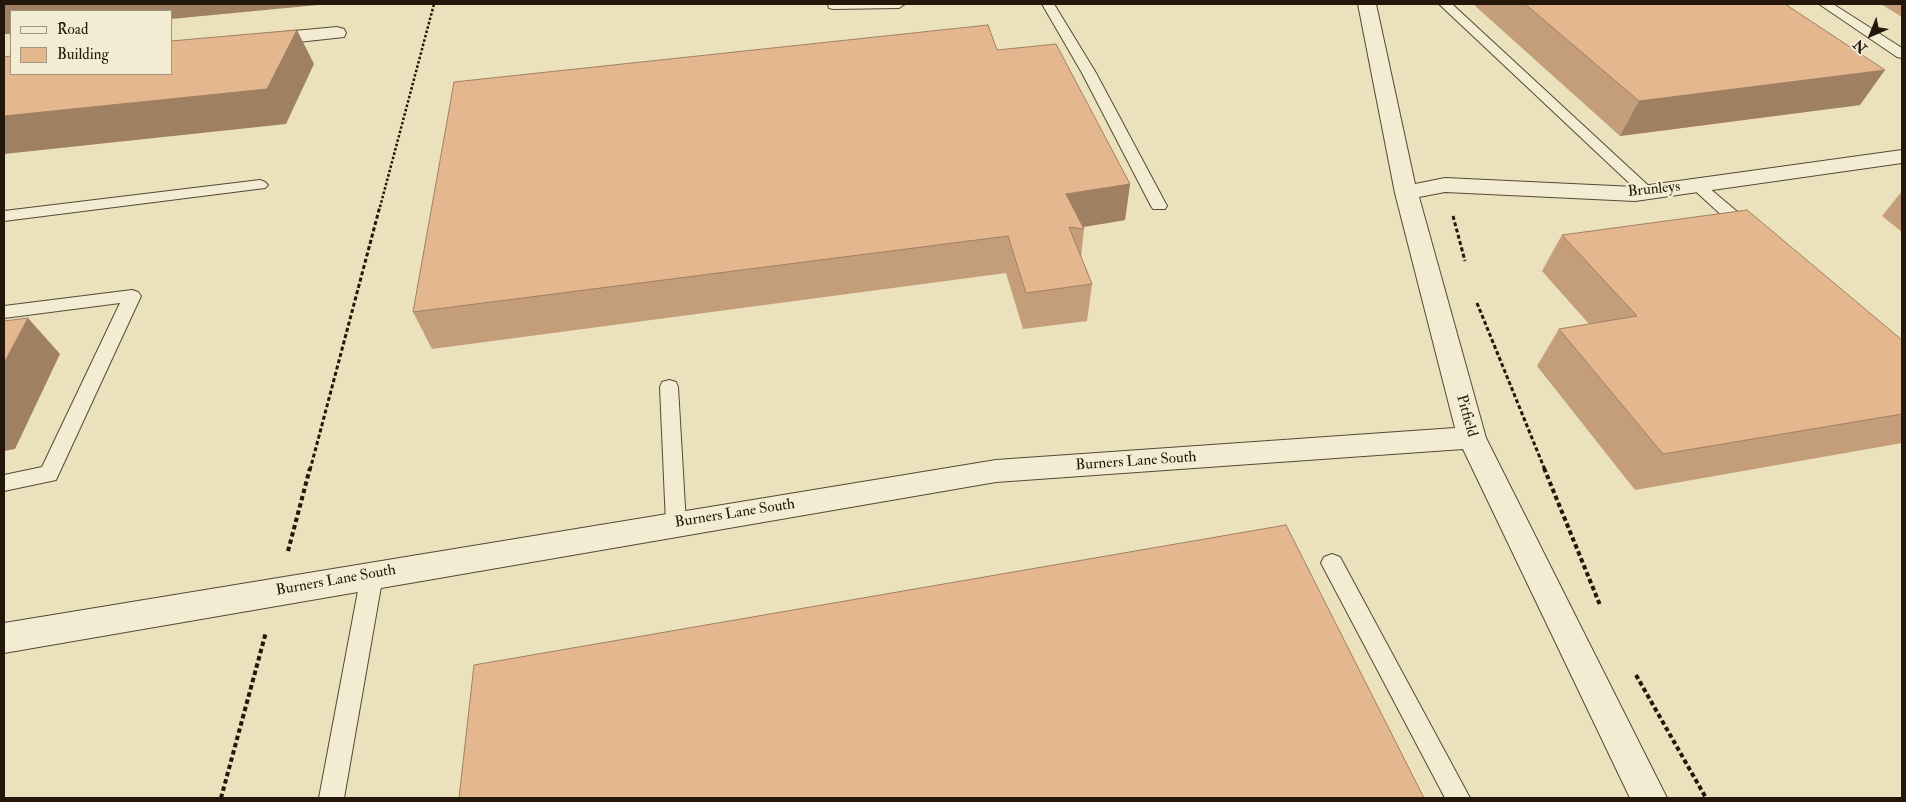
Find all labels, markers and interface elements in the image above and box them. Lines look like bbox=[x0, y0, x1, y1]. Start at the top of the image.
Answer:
legend bbox=[10, 10, 172, 75]
north arrow bbox=[1846, 10, 1896, 60]
text: Road bbox=[57, 20, 88, 39]
text: N bbox=[1850, 36, 1871, 57]
text: Building bbox=[57, 45, 109, 64]
street label: Brunleys bbox=[1627, 178, 1681, 202]
street label: Pitfield bbox=[1451, 393, 1481, 439]
street label: Burners Lane South bbox=[1075, 449, 1197, 475]
street label: Burners Lane South bbox=[674, 496, 796, 532]
street label: Burners Lane South bbox=[275, 562, 397, 600]

